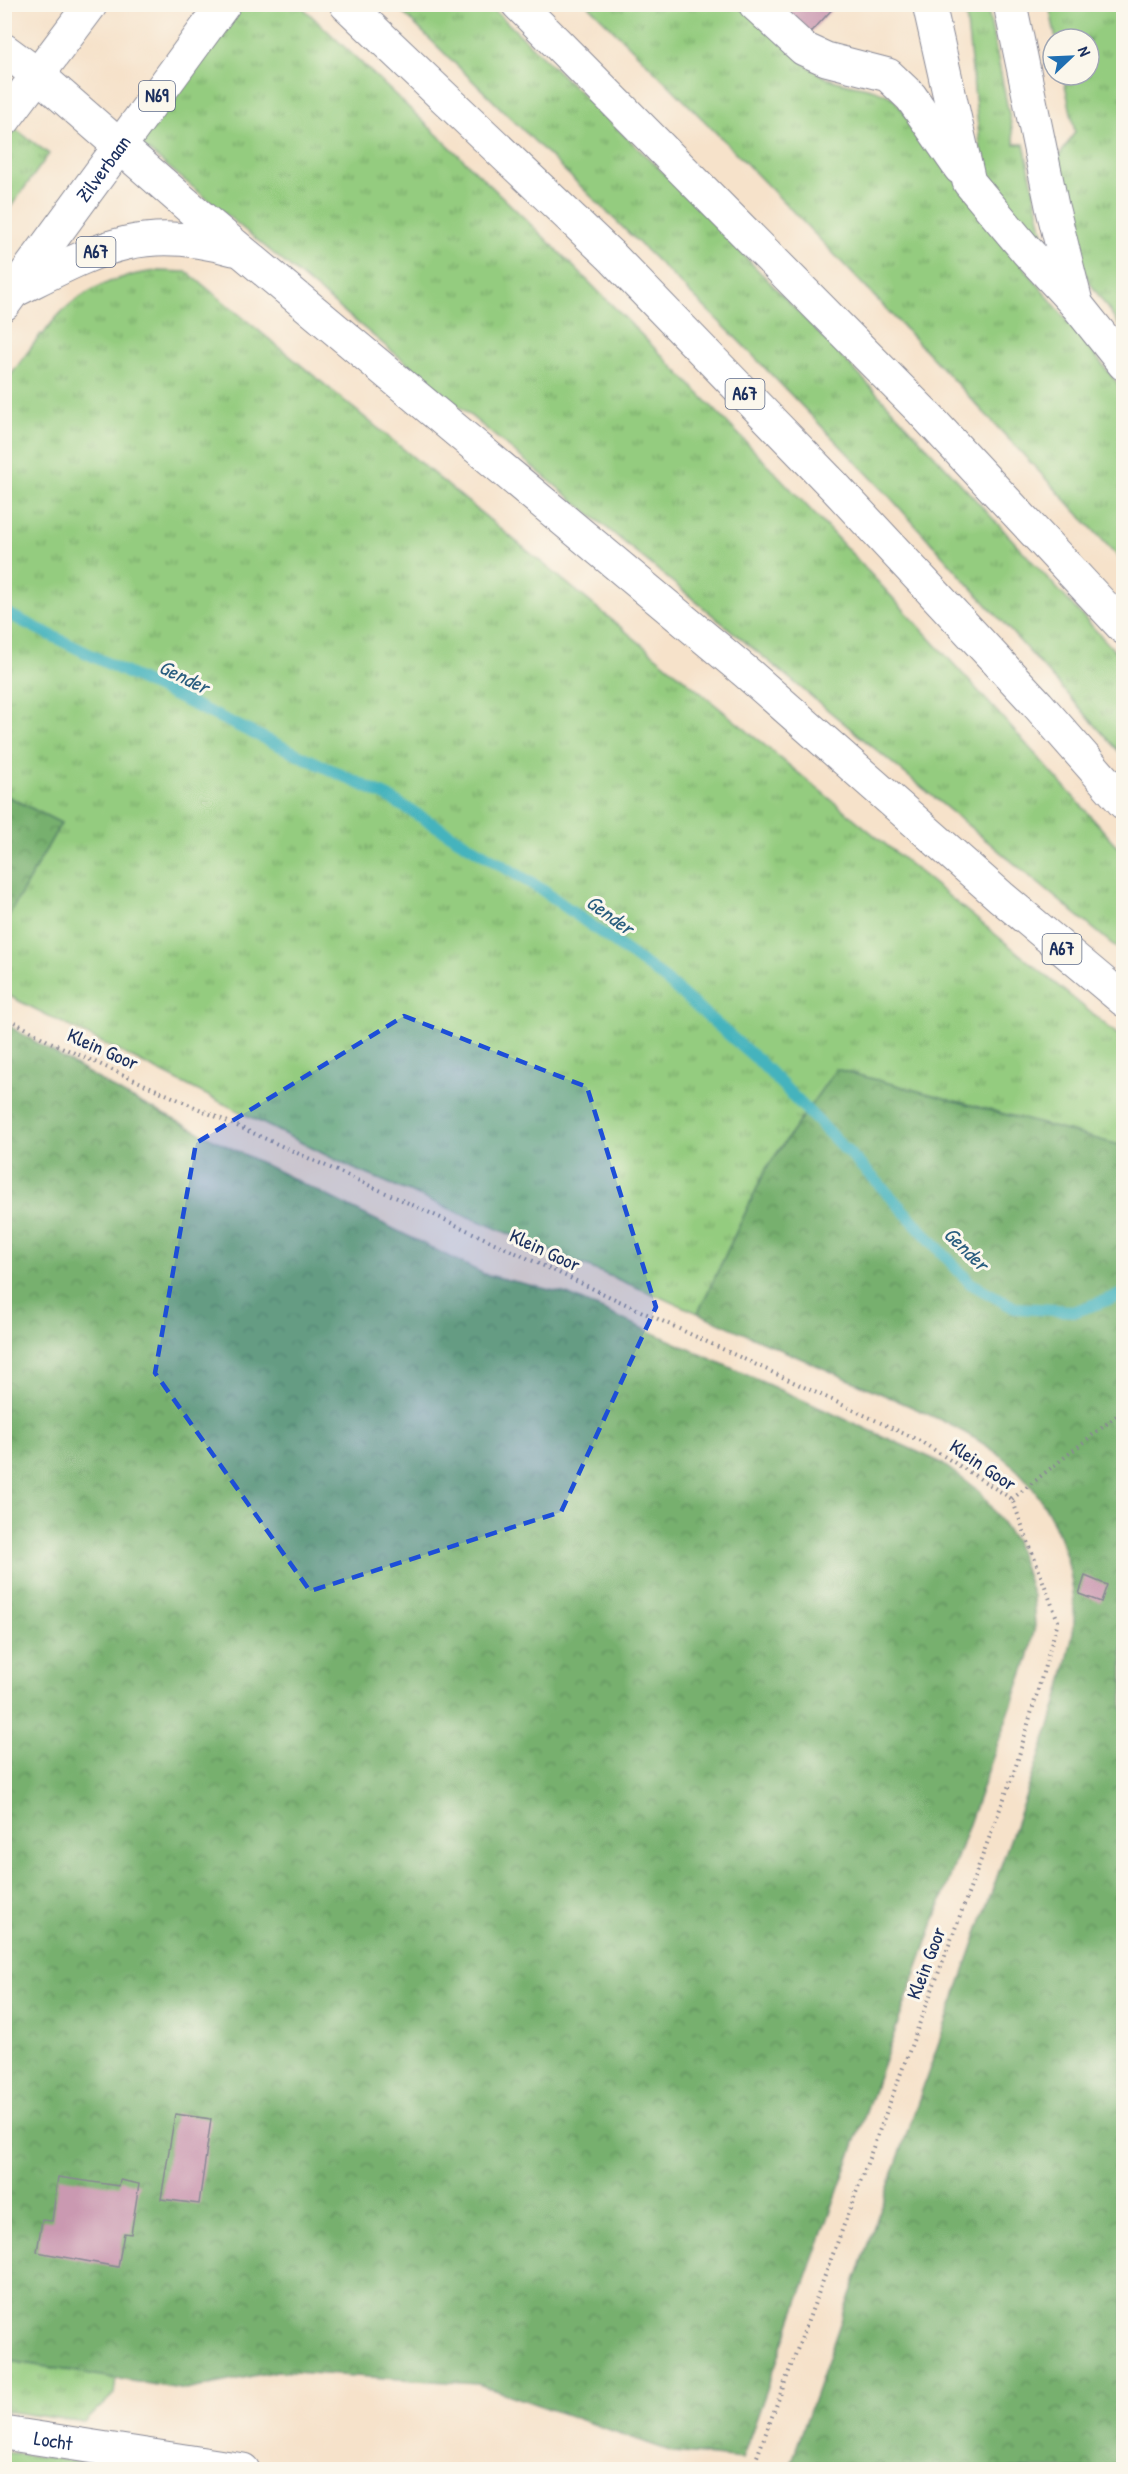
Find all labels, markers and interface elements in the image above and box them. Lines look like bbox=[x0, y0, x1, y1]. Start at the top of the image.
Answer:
north arrow bbox=[1041, 27, 1101, 87]
text: N bbox=[1073, 43, 1097, 60]
road number: N69 bbox=[139, 81, 175, 111]
street label: Zilverbaan bbox=[69, 129, 136, 207]
road number: A67 bbox=[76, 237, 116, 267]
road number: A67 bbox=[726, 379, 764, 409]
water label: Gender bbox=[154, 652, 217, 702]
water label: Gender bbox=[581, 887, 642, 943]
road number: A67 bbox=[1042, 934, 1082, 964]
street label: Klein Goor bbox=[63, 1021, 143, 1076]
water label: Gender bbox=[937, 1220, 997, 1279]
street label: Klein Goor bbox=[505, 1221, 585, 1278]
street label: Klein Goor bbox=[945, 1432, 1022, 1497]
street label: Klein Goor bbox=[899, 1923, 952, 2003]
street label: Locht bbox=[32, 2424, 76, 2457]

